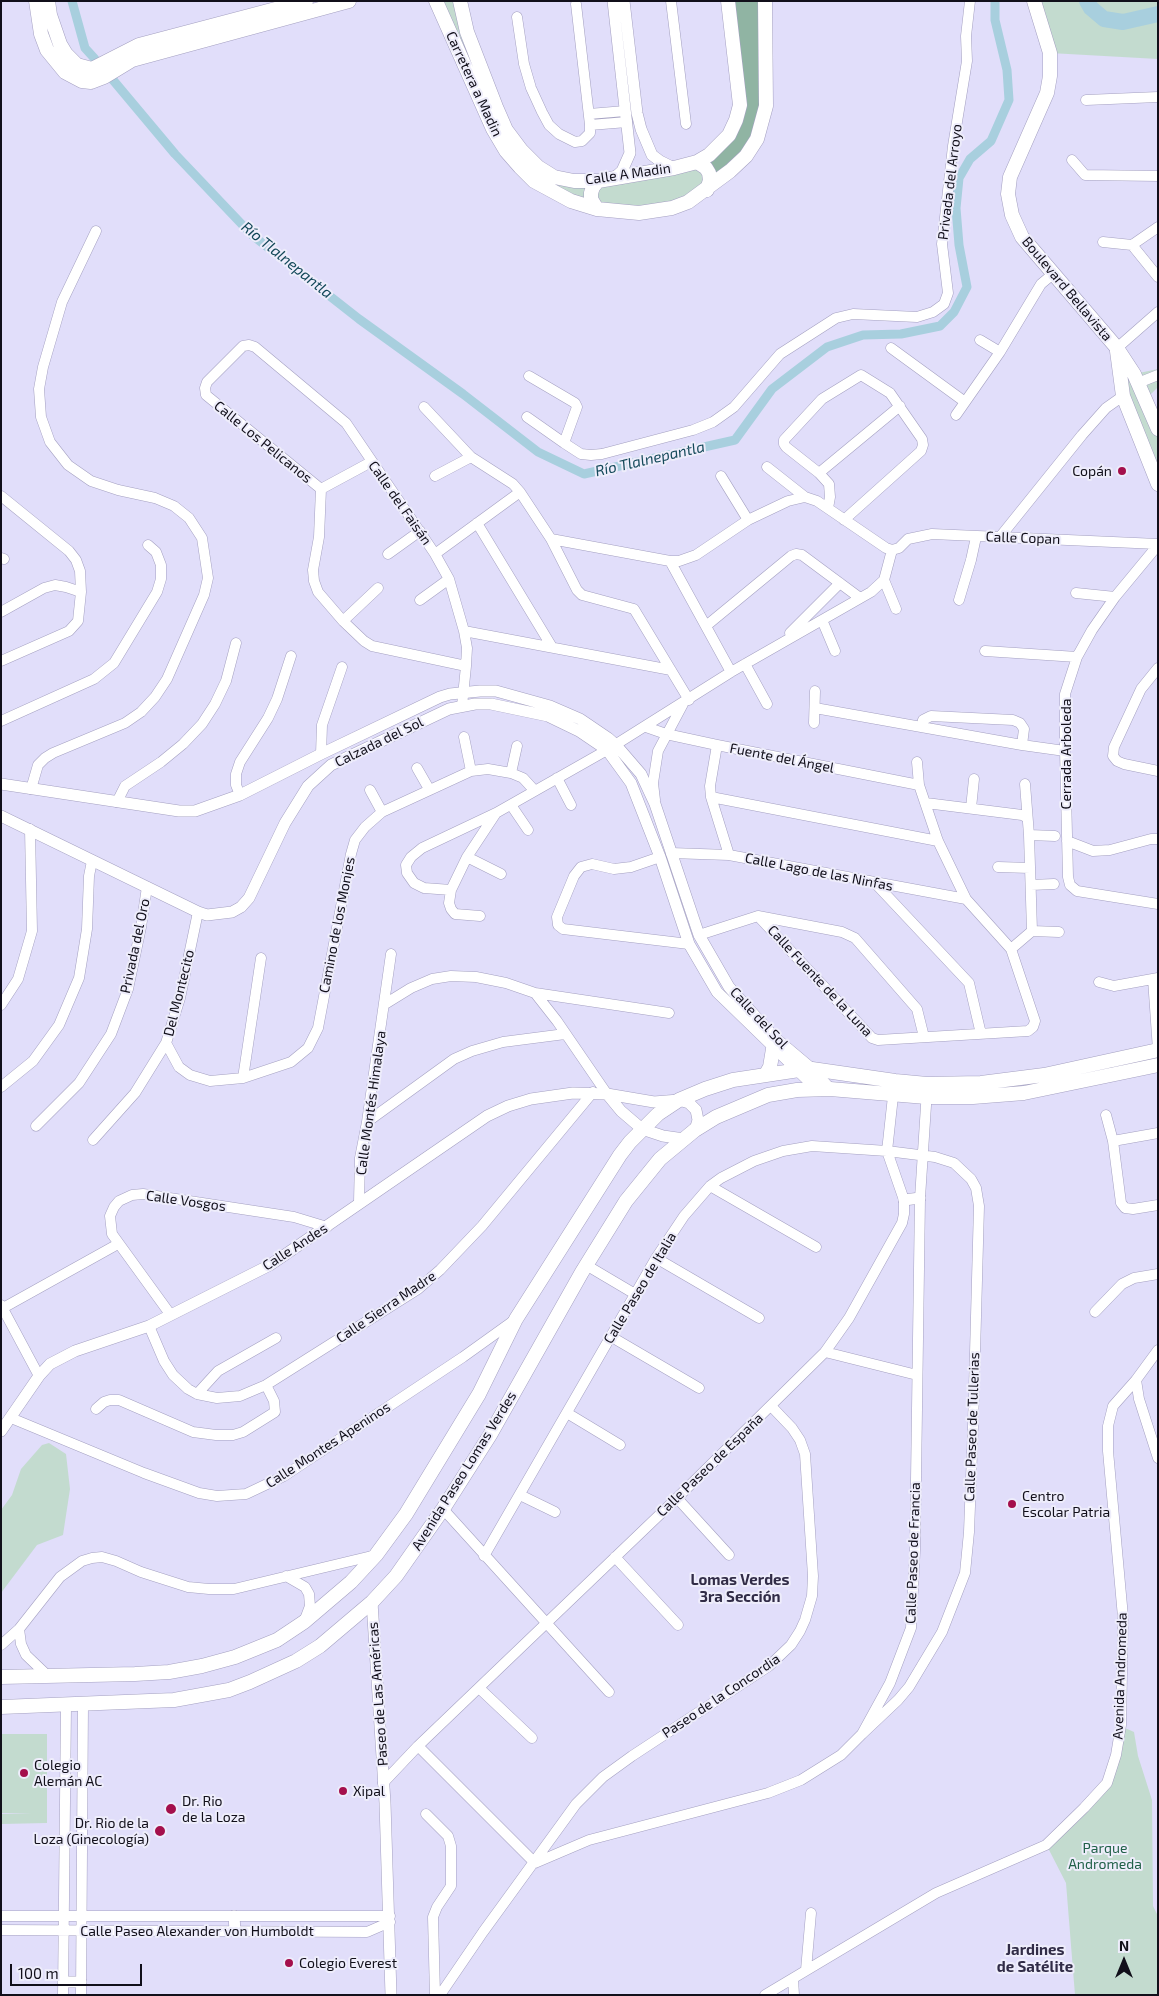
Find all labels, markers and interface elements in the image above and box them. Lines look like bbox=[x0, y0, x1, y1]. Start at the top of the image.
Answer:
street label: Carretera a Madin bbox=[442, 29, 506, 139]
street label: Privada del Arroyo bbox=[935, 123, 965, 241]
street label: Calle A Madin bbox=[584, 160, 672, 188]
water label: Río Tlalnepantla bbox=[238, 218, 336, 302]
street label: Boulevard Bellavista bbox=[1018, 233, 1116, 345]
street label: Calle Los Pelicanos bbox=[211, 397, 315, 487]
water label: Río Tlalnepantla bbox=[593, 438, 707, 480]
street label: Calle del Faisán bbox=[365, 458, 435, 548]
place label: Copán bbox=[1072, 463, 1112, 479]
marker: Copán bbox=[1116, 465, 1128, 477]
street label: Calle Copan bbox=[985, 528, 1061, 548]
street label: Cerrada Arboleda bbox=[1058, 699, 1074, 809]
street label: Calzada del Sol bbox=[332, 713, 426, 771]
street label: Fuente del Ángel bbox=[728, 740, 836, 776]
street label: Calle Lago de las Ninfas bbox=[743, 849, 895, 895]
street label: Camino de los Monjes bbox=[316, 856, 358, 994]
street label: Privada del Oro bbox=[117, 897, 153, 995]
street label: Calle Fuente de la Luna bbox=[764, 922, 876, 1040]
street label: Del Montecito bbox=[160, 948, 198, 1038]
street label: Calle del Sol bbox=[726, 984, 792, 1052]
street label: Calle Montés Himalaya bbox=[353, 1030, 389, 1176]
street label: Calle Vosgos bbox=[145, 1187, 227, 1215]
street label: Calle Andes bbox=[259, 1220, 331, 1274]
street label: Calle Paseo de Italia bbox=[600, 1229, 680, 1347]
street label: Calle Sierra Madre bbox=[333, 1267, 439, 1347]
street label: Calle Paseo de Tullerias bbox=[961, 1352, 983, 1502]
street label: Avenida Paseo Lomas Verdes bbox=[408, 1388, 520, 1554]
street label: Calle Montes Apeninos bbox=[263, 1398, 393, 1492]
street label: Calle Paseo de España bbox=[653, 1410, 767, 1520]
street label: Calle Paseo de Francia bbox=[902, 1482, 924, 1624]
place label: Centro Escolar Patria bbox=[1022, 1488, 1110, 1520]
marker: Centro Escolar Patria bbox=[1006, 1498, 1018, 1510]
district label: Lomas Verdes 3ra Sección bbox=[690, 1571, 790, 1606]
street label: Avenida Andromeda bbox=[1109, 1612, 1131, 1740]
street label: Paseo de Las Américas bbox=[365, 1621, 391, 1767]
street label: Paseo de la Concordia bbox=[659, 1650, 783, 1742]
place label: Colegio Alemán AC bbox=[34, 1757, 102, 1790]
marker: Colegio Alemán AC bbox=[18, 1767, 30, 1779]
place label: Xipal bbox=[353, 1783, 385, 1799]
marker: Xipal bbox=[337, 1785, 349, 1797]
place label: Dr. Rio de la Loza bbox=[182, 1793, 246, 1825]
marker: Dr. Rio de la Loza bbox=[164, 1802, 178, 1816]
place label: Dr. Rio de la Loza (Ginecología) bbox=[34, 1815, 149, 1848]
marker: Dr. Rio de la Loza (Ginecología) bbox=[153, 1824, 167, 1838]
park label: Parque Andromeda bbox=[1068, 1840, 1142, 1872]
street label: Calle Paseo Alexander von Humboldt bbox=[80, 1923, 314, 1939]
north arrow bbox=[1099, 1936, 1149, 1986]
text: N bbox=[1119, 1937, 1129, 1954]
district label: Jardines de Satélite bbox=[997, 1941, 1073, 1976]
scale bar bbox=[12, 1954, 145, 1986]
place label: Colegio Everest bbox=[299, 1955, 397, 1971]
marker: Colegio Everest bbox=[283, 1957, 295, 1969]
text: 100 m bbox=[18, 1964, 59, 1982]

